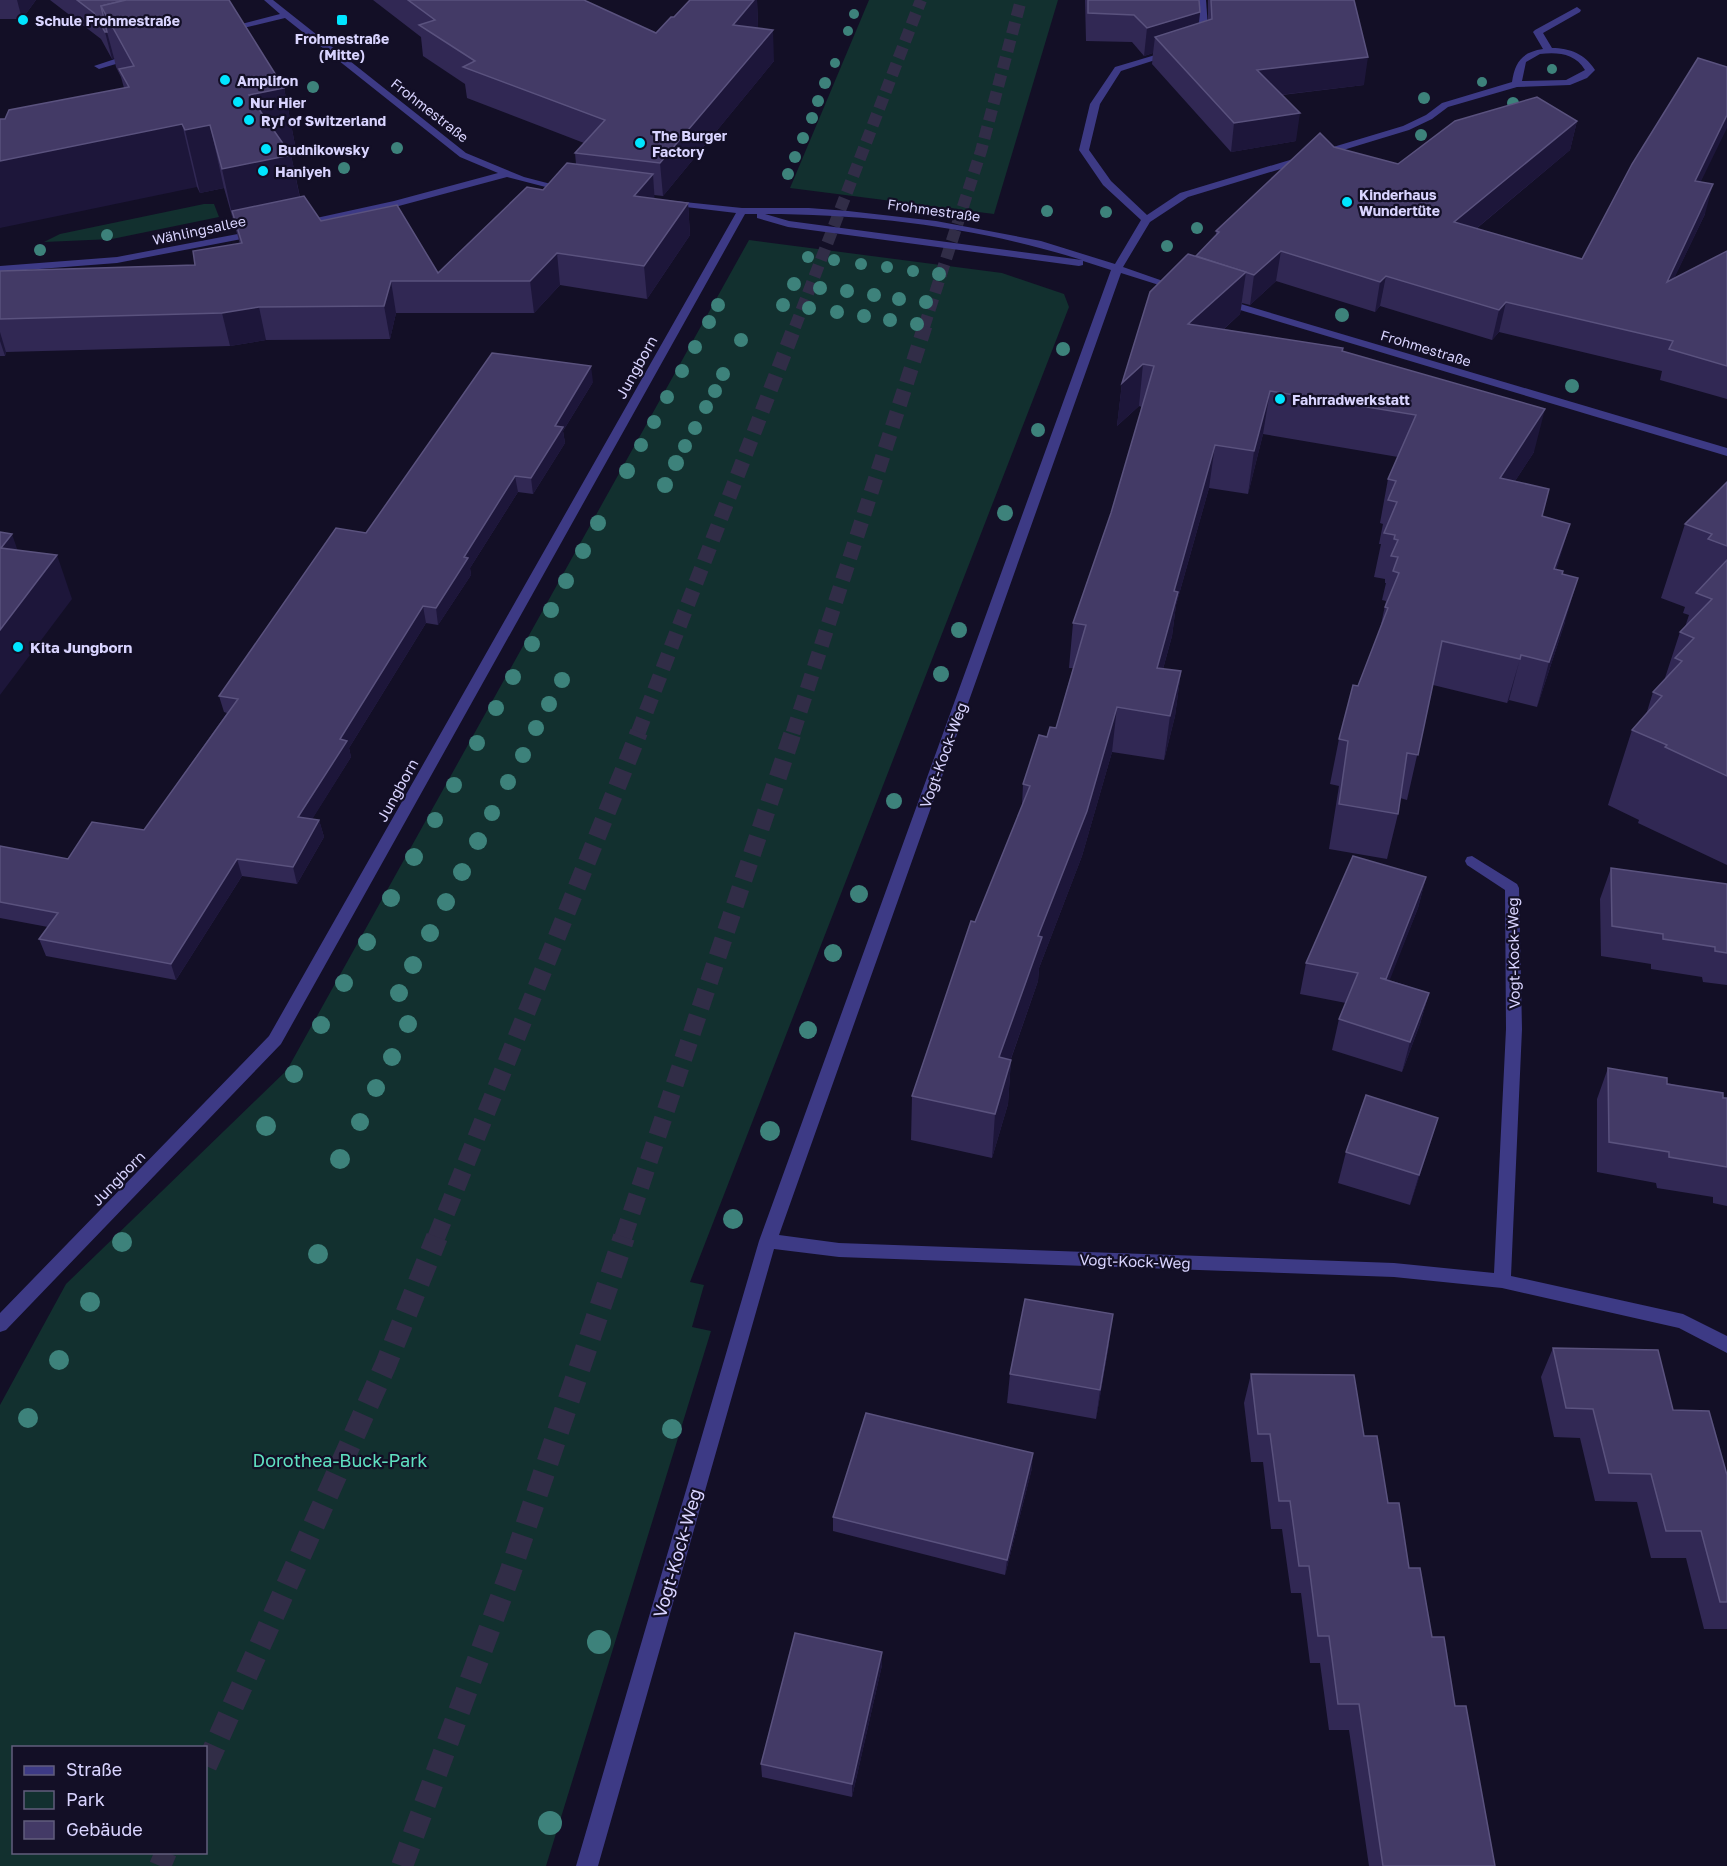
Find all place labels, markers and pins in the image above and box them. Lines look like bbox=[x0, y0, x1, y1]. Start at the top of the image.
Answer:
place label: Schule Frohmestraße bbox=[35, 12, 180, 29]
marker: Schule Frohmestraße bbox=[16, 13, 30, 27]
marker: Frohmestraße (Mitte) bbox=[335, 13, 349, 27]
place label: Frohmestraße (Mitte) bbox=[295, 30, 389, 63]
place label: Amplifon bbox=[237, 72, 298, 89]
marker: Amplifon bbox=[218, 73, 232, 87]
place label: Nur Hier bbox=[250, 94, 307, 111]
marker: Nur Hier bbox=[231, 95, 245, 109]
place label: Ryf of Switzerland bbox=[261, 112, 386, 129]
marker: Ryf of Switzerland bbox=[242, 113, 256, 127]
place label: The Burger Factory bbox=[652, 127, 728, 160]
marker: The Burger Factory bbox=[633, 136, 647, 150]
place label: Budnikowsky bbox=[278, 141, 370, 158]
marker: Budnikowsky bbox=[259, 142, 273, 156]
place label: Haniyeh bbox=[275, 163, 331, 180]
marker: Haniyeh bbox=[256, 164, 270, 178]
place label: Kinderhaus Wundertüte bbox=[1359, 186, 1440, 219]
marker: Kinderhaus Wundertüte bbox=[1340, 195, 1354, 209]
place label: Fahrradwerkstatt bbox=[1292, 391, 1410, 408]
marker: Fahrradwerkstatt bbox=[1273, 392, 1287, 406]
place label: Kita Jungborn bbox=[30, 638, 132, 656]
marker: Kita Jungborn bbox=[11, 640, 25, 654]

